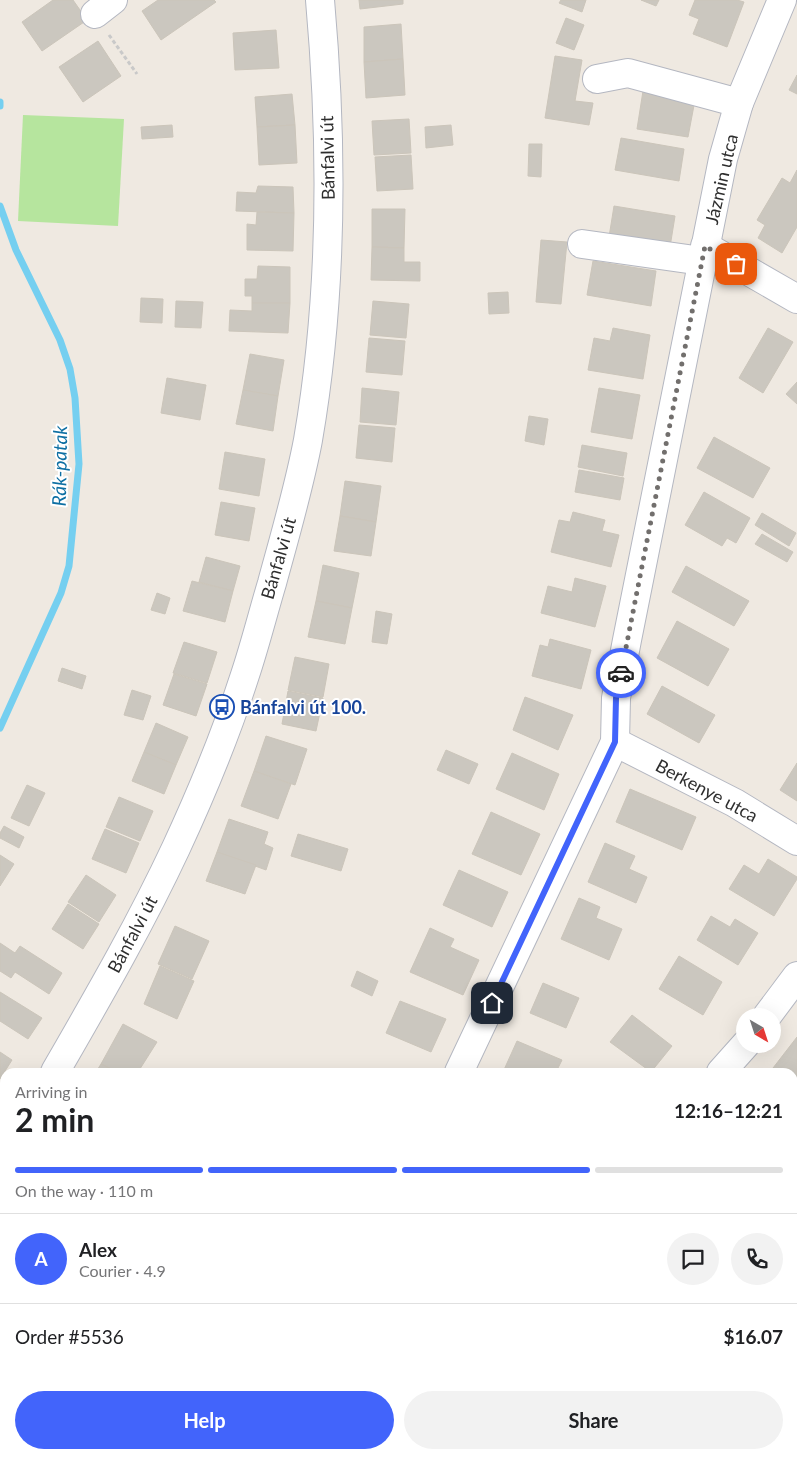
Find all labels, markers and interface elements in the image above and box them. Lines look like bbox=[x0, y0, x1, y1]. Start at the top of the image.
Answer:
street label: Bánfalvi út bbox=[315, 115, 339, 200]
street label: Jázmin utca bbox=[700, 132, 742, 226]
pin bbox=[715, 243, 757, 285]
icon: bag bbox=[722, 250, 750, 278]
water label: Rák-patak bbox=[47, 425, 71, 506]
street label: Bánfalvi út bbox=[256, 514, 300, 602]
courier bbox=[596, 648, 646, 698]
icon: car bbox=[607, 659, 635, 687]
bus stop icon: Bánfalvi út 100. bbox=[209, 694, 235, 720]
place label: Bánfalvi út 100. bbox=[240, 696, 366, 718]
street label: Berkenye utca bbox=[652, 754, 762, 826]
street label: Bánfalvi út bbox=[102, 891, 162, 976]
pin bbox=[471, 982, 513, 1024]
icon: home bbox=[478, 989, 506, 1017]
north arrow bbox=[736, 1008, 781, 1052]
map controls bbox=[736, 1008, 781, 1053]
text: Arriving in bbox=[15, 1082, 88, 1101]
text: 12:16–12:21 bbox=[674, 1099, 783, 1122]
text: 2 min bbox=[15, 1100, 94, 1139]
text: On the way · 110 m bbox=[15, 1181, 153, 1200]
button: chat bbox=[667, 1233, 719, 1285]
button: phone bbox=[731, 1233, 783, 1285]
text: Alex bbox=[79, 1238, 117, 1261]
text: A bbox=[34, 1247, 48, 1270]
text: Courier · 4.9 bbox=[79, 1261, 166, 1280]
text: Order #5536 bbox=[15, 1325, 124, 1348]
text: $16.07 bbox=[723, 1325, 783, 1348]
button: Help bbox=[15, 1391, 394, 1449]
button: Share bbox=[404, 1391, 783, 1449]

